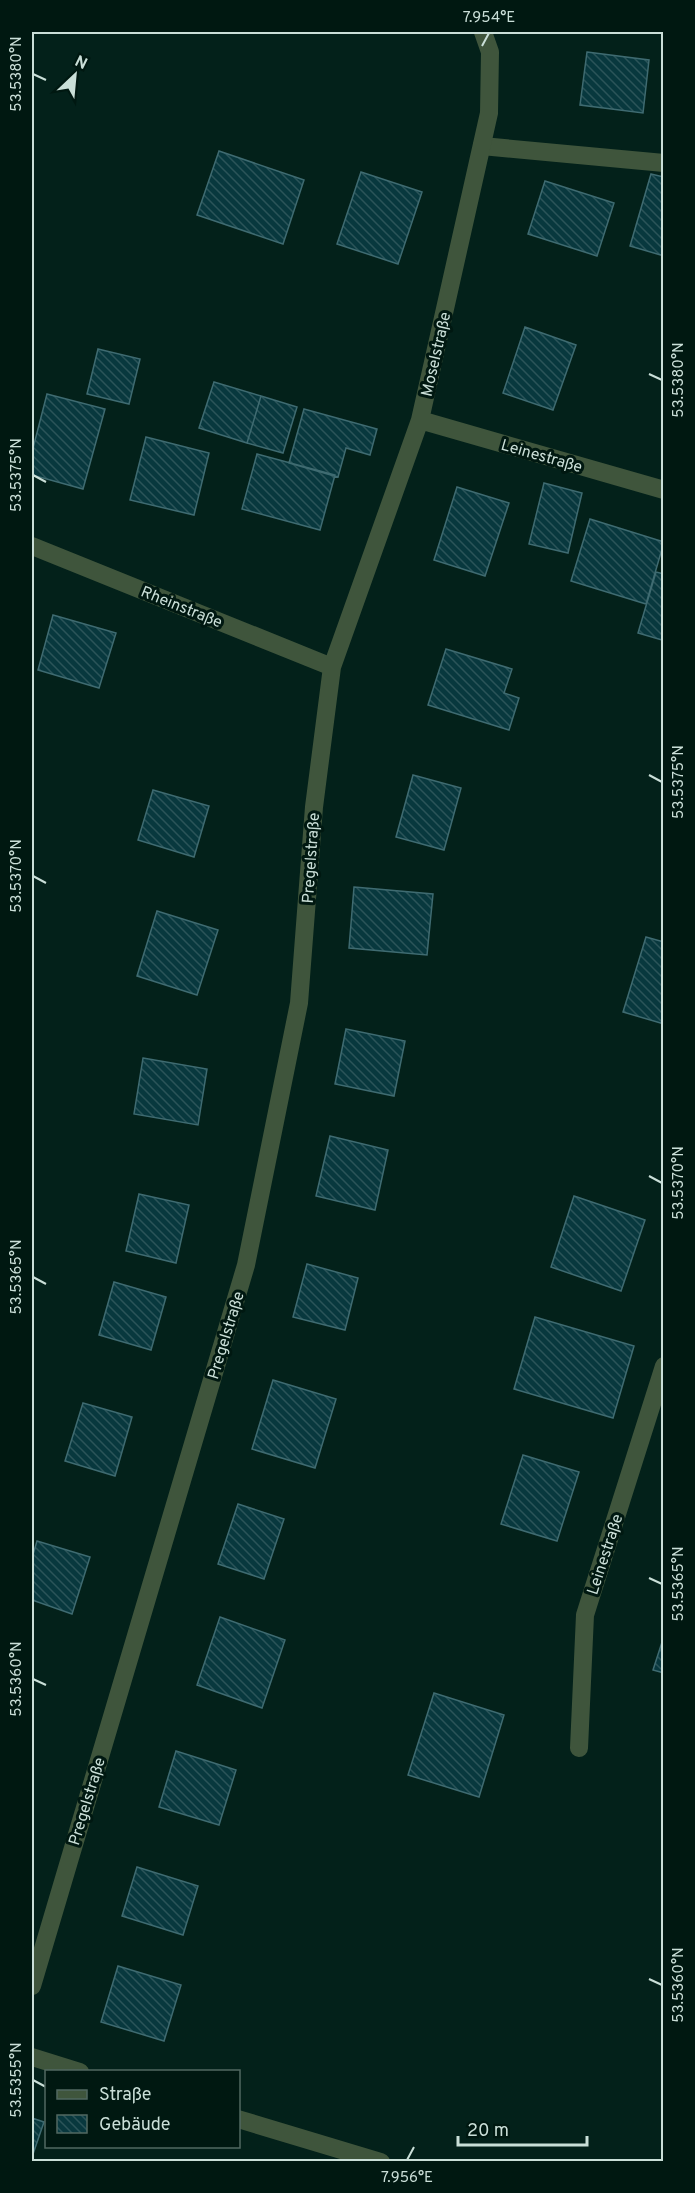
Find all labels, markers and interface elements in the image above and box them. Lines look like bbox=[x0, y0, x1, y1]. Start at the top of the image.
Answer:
text: 7.954°E bbox=[463, 9, 515, 28]
text: 53.5380°N bbox=[8, 36, 27, 112]
north arrow bbox=[45, 45, 105, 105]
text: N bbox=[71, 52, 90, 75]
street label: Moselstraße bbox=[417, 310, 456, 399]
text: 53.5380°N bbox=[670, 342, 689, 418]
street label: Leinestraße bbox=[498, 436, 584, 478]
text: 53.5375°N bbox=[8, 438, 27, 512]
street label: Rheinstraße bbox=[138, 582, 225, 633]
text: 53.5375°N bbox=[670, 745, 689, 819]
street label: Pregelstraße bbox=[299, 812, 325, 904]
text: 53.5370°N bbox=[8, 839, 27, 913]
text: 53.5370°N bbox=[670, 1146, 689, 1220]
text: 53.5365°N bbox=[8, 1239, 27, 1315]
street label: Pregelstraße bbox=[204, 1289, 250, 1382]
street label: Leinestraße bbox=[583, 1512, 628, 1598]
text: 53.5365°N bbox=[670, 1546, 689, 1622]
text: 53.5360°N bbox=[8, 1641, 27, 1717]
street label: Pregelstraße bbox=[65, 1755, 111, 1848]
text: 53.5360°N bbox=[670, 1947, 689, 2023]
text: 53.5355°N bbox=[8, 2042, 27, 2118]
legend bbox=[45, 2070, 240, 2148]
text: Straße bbox=[99, 2084, 151, 2107]
scale bar bbox=[458, 2109, 587, 2147]
text: Gebäude bbox=[99, 2114, 171, 2137]
text: 20 m bbox=[467, 2120, 509, 2143]
text: 7.956°E bbox=[381, 2169, 433, 2188]

